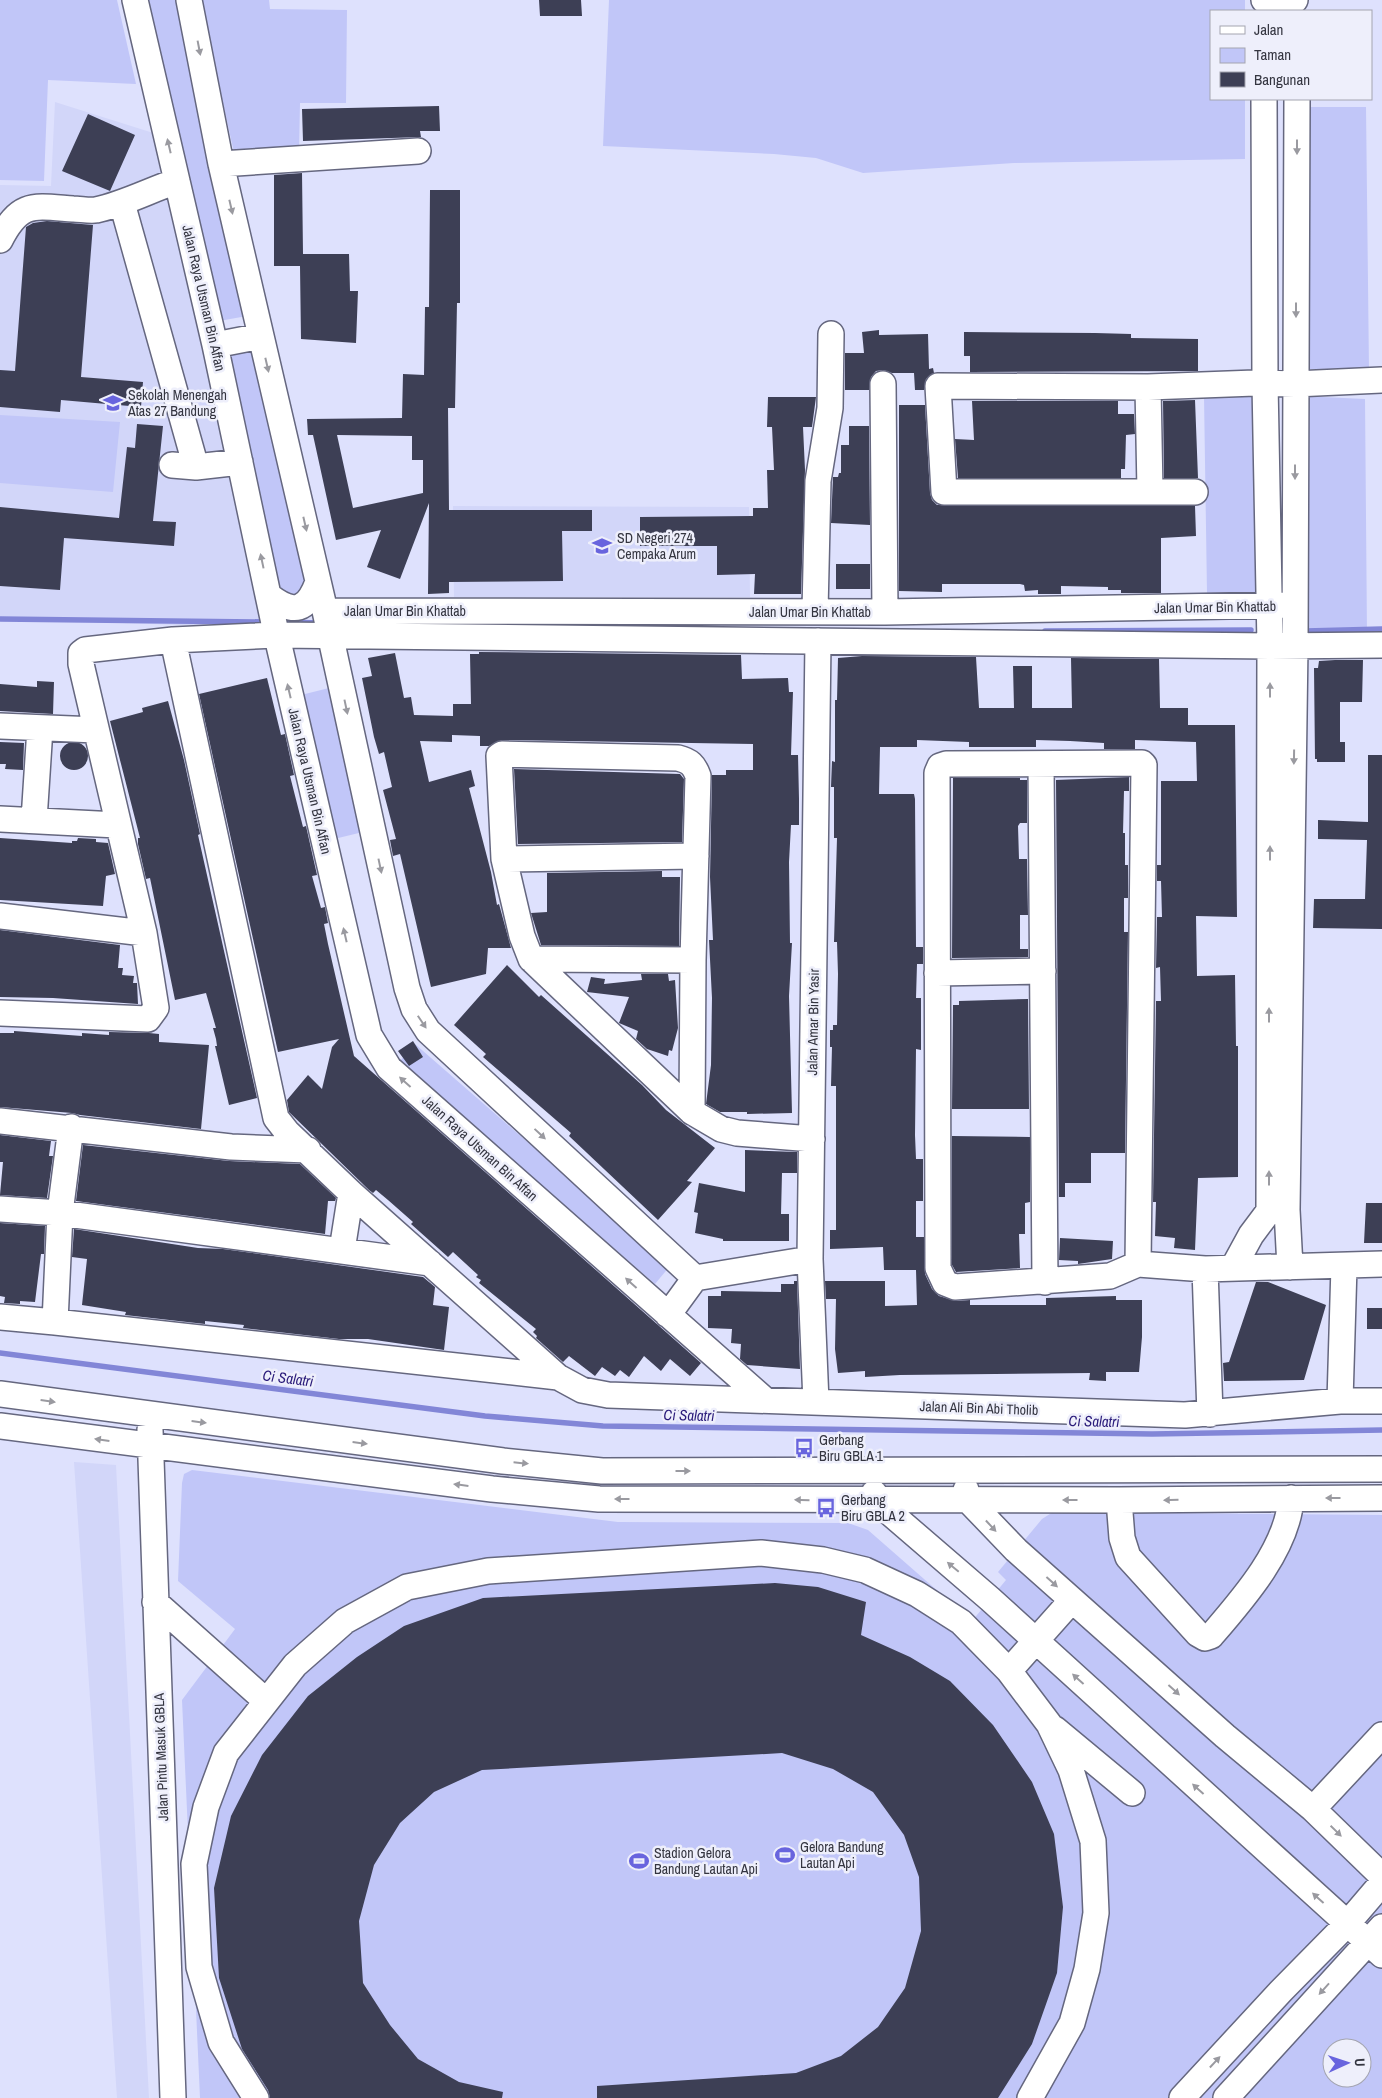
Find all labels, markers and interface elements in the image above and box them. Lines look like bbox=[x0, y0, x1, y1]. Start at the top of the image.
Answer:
legend bbox=[1210, 10, 1372, 100]
text: Jalan bbox=[1254, 19, 1283, 40]
one-way arrow bbox=[195, 40, 203, 56]
text: Taman bbox=[1254, 44, 1291, 65]
text: Bangunan bbox=[1254, 69, 1310, 90]
one-way arrow bbox=[165, 139, 173, 154]
one-way arrow bbox=[1293, 140, 1301, 156]
one-way arrow bbox=[227, 200, 235, 215]
street label: Jalan Raya Utsman Bin Affan bbox=[178, 223, 230, 373]
one-way arrow bbox=[1292, 302, 1300, 318]
one-way arrow bbox=[264, 358, 272, 374]
place label: Sekolah Menengah Atas 27 Bandung bbox=[127, 386, 227, 420]
school or university icon: Sekolah Menengah Atas 27 Bandung bbox=[102, 392, 124, 414]
one-way arrow bbox=[1291, 465, 1299, 481]
one-way arrow bbox=[301, 516, 309, 531]
place label: SD Negeri 274 Cempaka Arum bbox=[617, 529, 696, 563]
school or university icon: SD Negeri 274 Cempaka Arum bbox=[591, 535, 613, 557]
one-way arrow bbox=[258, 554, 266, 569]
street label: Jalan Umar Bin Khattab bbox=[1154, 597, 1276, 617]
street label: Jalan Umar Bin Khattab bbox=[344, 602, 466, 620]
street label: Jalan Umar Bin Khattab bbox=[749, 603, 871, 621]
one-way arrow bbox=[1266, 682, 1274, 698]
one-way arrow bbox=[285, 684, 293, 699]
one-way arrow bbox=[342, 700, 350, 715]
street label: Jalan Raya Utsman Bin Affan bbox=[284, 706, 336, 856]
one-way arrow bbox=[1289, 750, 1297, 766]
one-way arrow bbox=[1266, 844, 1274, 860]
one-way arrow bbox=[377, 858, 385, 874]
one-way arrow bbox=[341, 927, 349, 942]
street label: Jalan Amar Bin Yasir bbox=[803, 968, 823, 1076]
one-way arrow bbox=[1265, 1007, 1273, 1023]
one-way arrow bbox=[417, 1015, 427, 1029]
one-way arrow bbox=[400, 1076, 412, 1088]
street label: Jalan Raya Utsman Bin Affan bbox=[418, 1091, 542, 1205]
one-way arrow bbox=[533, 1128, 545, 1140]
one-way arrow bbox=[1265, 1169, 1273, 1185]
one-way arrow bbox=[626, 1277, 638, 1289]
water label: Ci Salatri bbox=[261, 1364, 315, 1392]
one-way arrow bbox=[41, 1397, 57, 1405]
street label: Jalan Ali Bin Abi Tholib bbox=[919, 1397, 1039, 1419]
water label: Ci Salatri bbox=[663, 1404, 715, 1426]
water label: Ci Salatri bbox=[1068, 1410, 1120, 1432]
one-way arrow bbox=[191, 1418, 207, 1426]
place label: Gerbang Biru GBLA 1 bbox=[819, 1431, 883, 1465]
one-way arrow bbox=[93, 1436, 109, 1444]
bus stop icon: Gerbang Biru GBLA 1 bbox=[793, 1437, 815, 1459]
one-way arrow bbox=[352, 1439, 368, 1447]
one-way arrow bbox=[514, 1459, 530, 1467]
one-way arrow bbox=[676, 1467, 692, 1475]
one-way arrow bbox=[452, 1481, 468, 1489]
place label: Gerbang Biru GBLA 2 bbox=[841, 1491, 905, 1525]
one-way arrow bbox=[1325, 1494, 1341, 1502]
one-way arrow bbox=[614, 1495, 630, 1503]
one-way arrow bbox=[794, 1495, 810, 1503]
one-way arrow bbox=[1062, 1496, 1078, 1504]
one-way arrow bbox=[1163, 1496, 1179, 1504]
bus stop icon: Gerbang Biru GBLA 2 bbox=[815, 1497, 837, 1519]
one-way arrow bbox=[985, 1519, 997, 1531]
one-way arrow bbox=[948, 1561, 960, 1573]
one-way arrow bbox=[1046, 1577, 1059, 1588]
one-way arrow bbox=[1073, 1673, 1085, 1685]
one-way arrow bbox=[1167, 1684, 1179, 1696]
street label: Jalan Pintu Masuk GBLA bbox=[150, 1692, 172, 1821]
one-way arrow bbox=[1193, 1783, 1205, 1795]
one-way arrow bbox=[1330, 1825, 1342, 1837]
place label: Gelora Bandung Lautan Api bbox=[800, 1838, 884, 1872]
place label: Stadion Gelora Bandung Lautan Api bbox=[654, 1844, 758, 1878]
sports icon: Gelora Bandung Lautan Api bbox=[774, 1844, 796, 1866]
sports icon: Stadion Gelora Bandung Lautan Api bbox=[628, 1850, 650, 1872]
one-way arrow bbox=[1312, 1893, 1325, 1904]
one-way arrow bbox=[1318, 1982, 1330, 1994]
north arrow bbox=[1322, 2038, 1372, 2088]
one-way arrow bbox=[1209, 2057, 1221, 2069]
text: U bbox=[1351, 2058, 1369, 2067]

